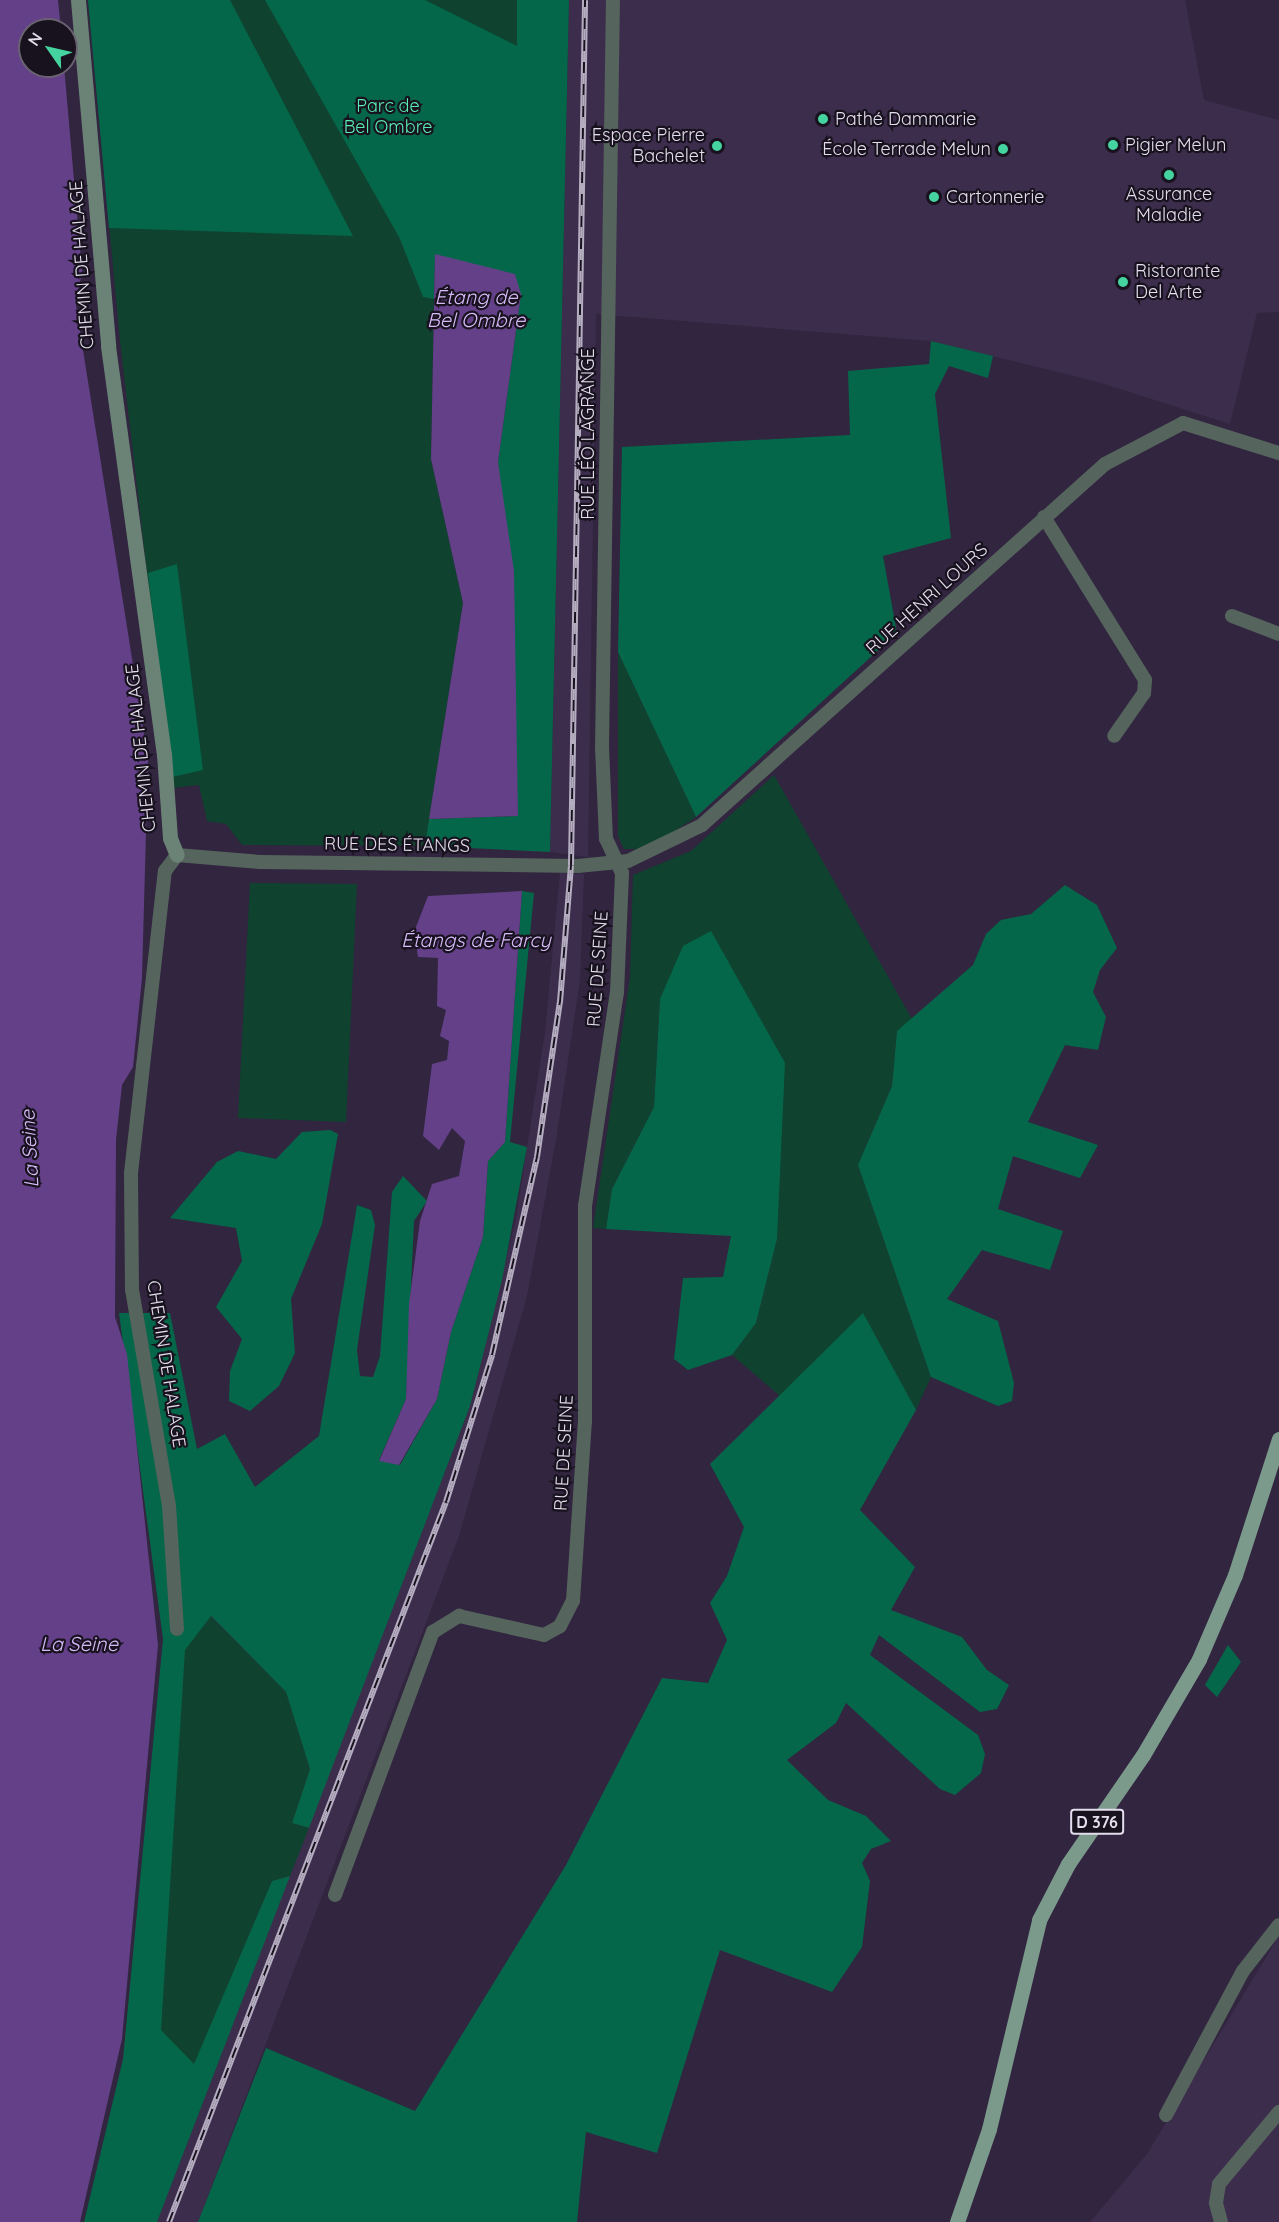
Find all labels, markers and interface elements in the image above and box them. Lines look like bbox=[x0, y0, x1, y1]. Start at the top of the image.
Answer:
north arrow bbox=[18, 18, 78, 78]
text: N bbox=[23, 29, 46, 50]
park label: Parc de Bel Ombre bbox=[344, 96, 432, 138]
place label: Pathé Dammarie bbox=[835, 108, 976, 130]
marker: Pathé Dammarie bbox=[816, 112, 830, 126]
place label: Espace Pierre Bachelet bbox=[592, 125, 705, 168]
place label: Pigier Melun bbox=[1125, 134, 1226, 156]
place label: École Terrade Melun bbox=[822, 138, 991, 160]
marker: Pigier Melun bbox=[1106, 138, 1120, 152]
marker: Espace Pierre Bachelet bbox=[710, 139, 724, 153]
marker: École Terrade Melun bbox=[996, 142, 1010, 156]
marker: Assurance Maladie bbox=[1162, 168, 1176, 182]
street label: CHEMIN DE HALAGE bbox=[65, 180, 99, 350]
place label: Assurance Maladie bbox=[1126, 184, 1212, 226]
place label: Cartonnerie bbox=[946, 186, 1044, 208]
marker: Cartonnerie bbox=[927, 190, 941, 204]
place label: Ristorante Del Arte bbox=[1135, 261, 1220, 304]
marker: Ristorante Del Arte bbox=[1116, 275, 1130, 289]
water label: Étang de Bel Ombre bbox=[427, 285, 525, 332]
street label: RUE LÉO LAGRANGE bbox=[577, 348, 599, 520]
street label: RUE HENRI LOURS bbox=[862, 539, 992, 659]
street label: CHEMIN DE HALAGE bbox=[121, 663, 161, 833]
street label: RUE DES ÉTANGS bbox=[324, 833, 470, 857]
street label: RUE DE SEINE bbox=[583, 910, 613, 1028]
water label: Étangs de Farcy bbox=[401, 927, 551, 951]
water label: La Seine bbox=[15, 1109, 43, 1189]
street label: CHEMIN DE HALAGE bbox=[142, 1279, 190, 1449]
street label: RUE DE SEINE bbox=[550, 1394, 578, 1512]
water label: La Seine bbox=[40, 1631, 118, 1655]
road number: D 376 bbox=[1070, 1809, 1124, 1835]

